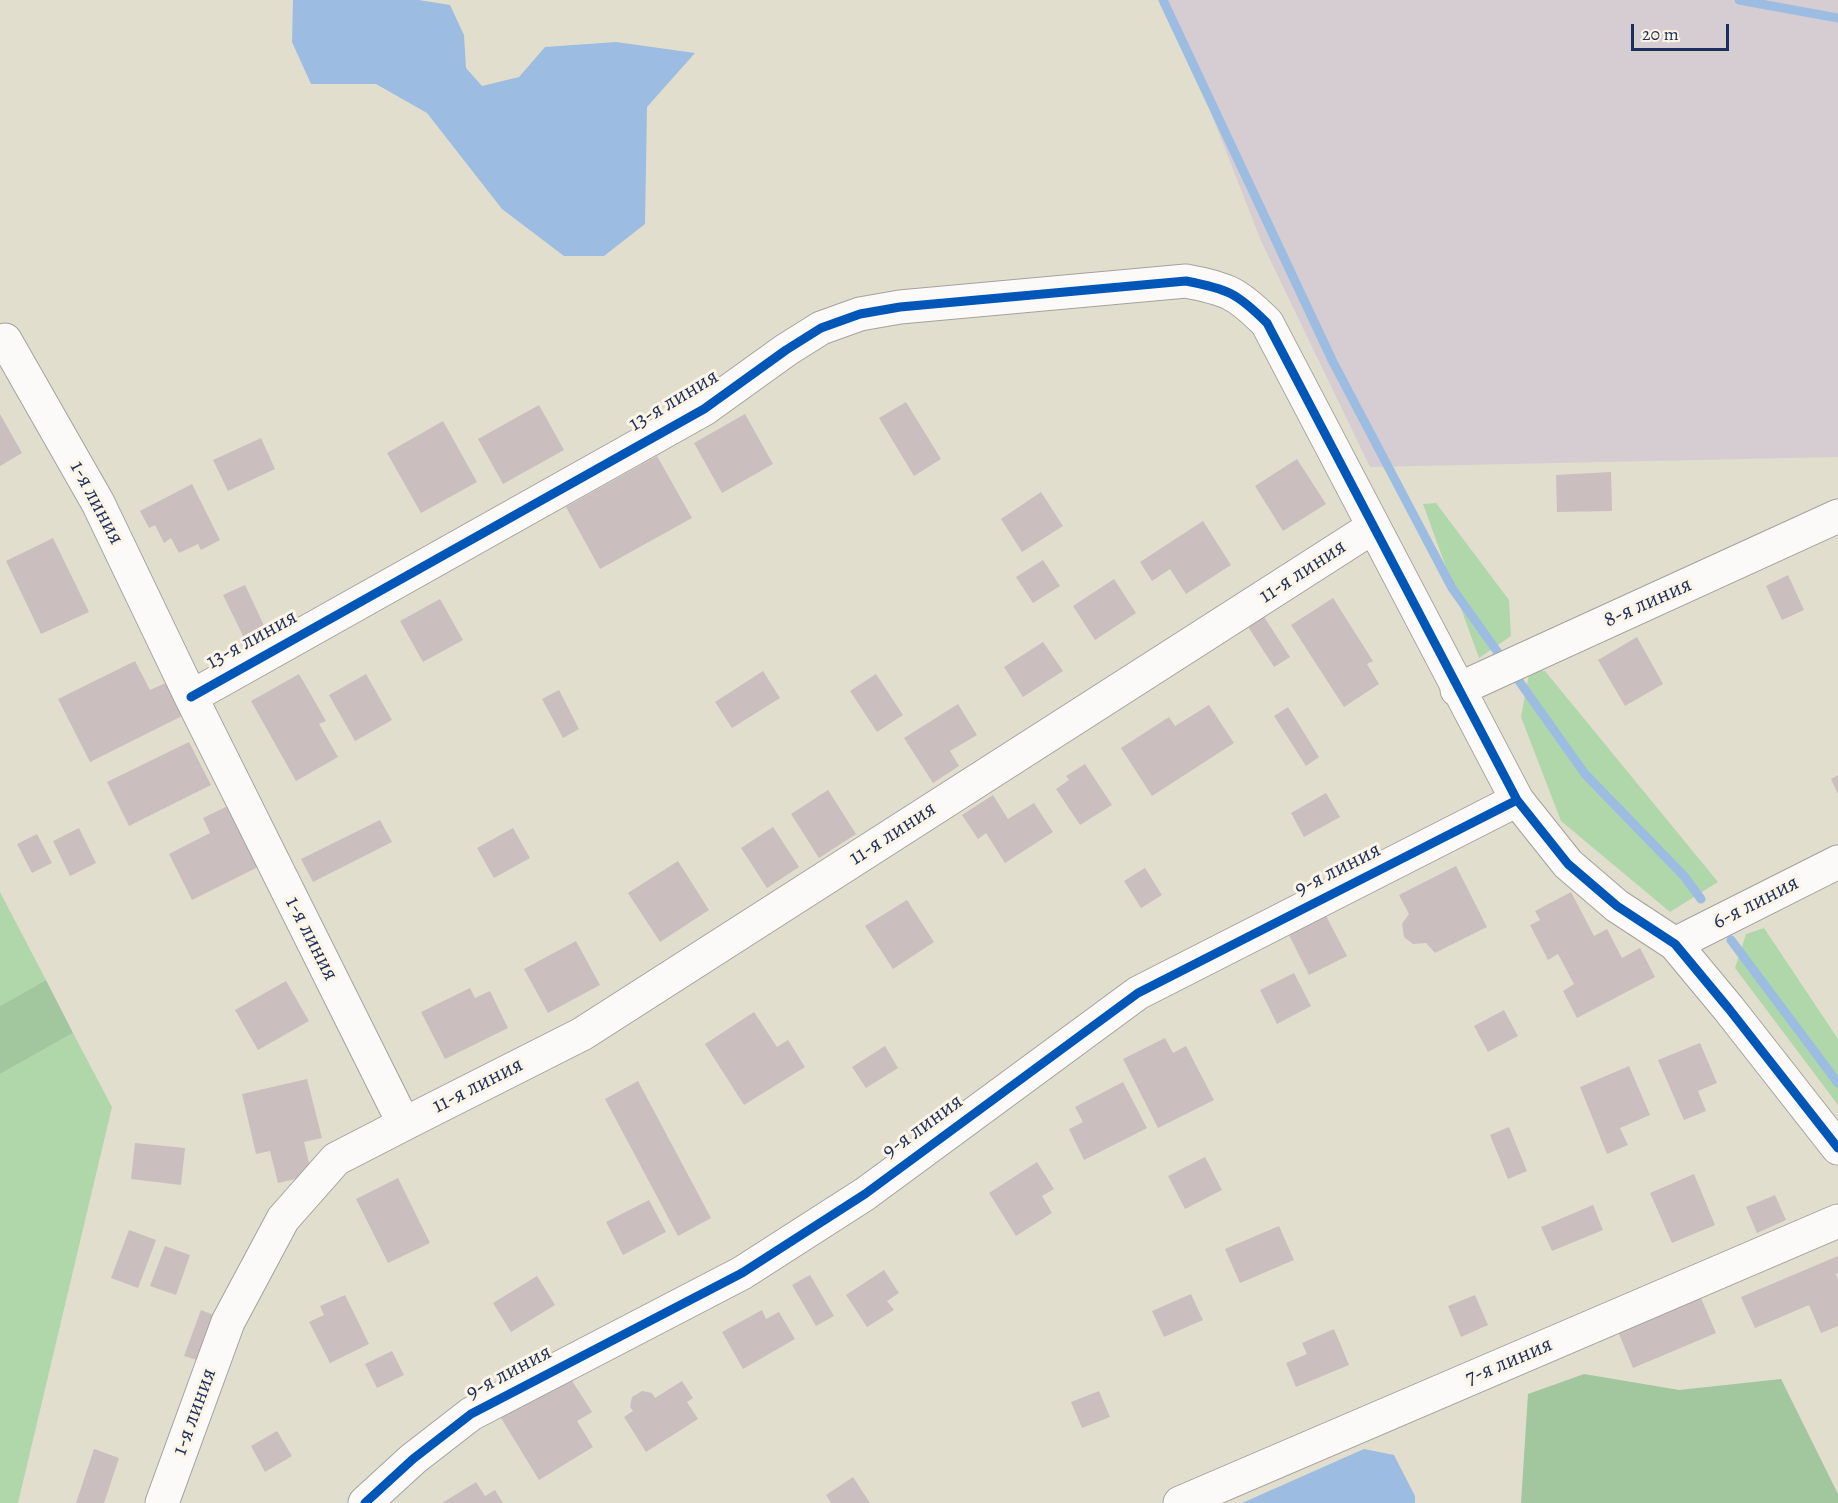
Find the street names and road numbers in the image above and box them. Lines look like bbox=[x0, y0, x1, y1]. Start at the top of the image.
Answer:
street label: 13-я линия bbox=[624, 364, 724, 438]
street label: 1-я линия bbox=[63, 457, 129, 549]
street label: 11-я линия bbox=[1255, 534, 1351, 610]
street label: 8-я линия bbox=[1600, 572, 1696, 634]
street label: 13-я линия bbox=[202, 604, 302, 676]
street label: 11-я линия bbox=[845, 796, 941, 872]
street label: 9-я линия bbox=[1291, 837, 1385, 903]
street label: 6-я линия bbox=[1708, 870, 1804, 936]
street label: 1-я линия bbox=[279, 893, 343, 985]
street label: 11-я линия bbox=[428, 1052, 528, 1120]
street label: 9-я линия bbox=[878, 1089, 968, 1165]
street label: 7-я линия bbox=[1461, 1332, 1557, 1392]
street label: 9-я линия bbox=[462, 1340, 556, 1406]
street label: 1-я линия bbox=[167, 1365, 223, 1459]

